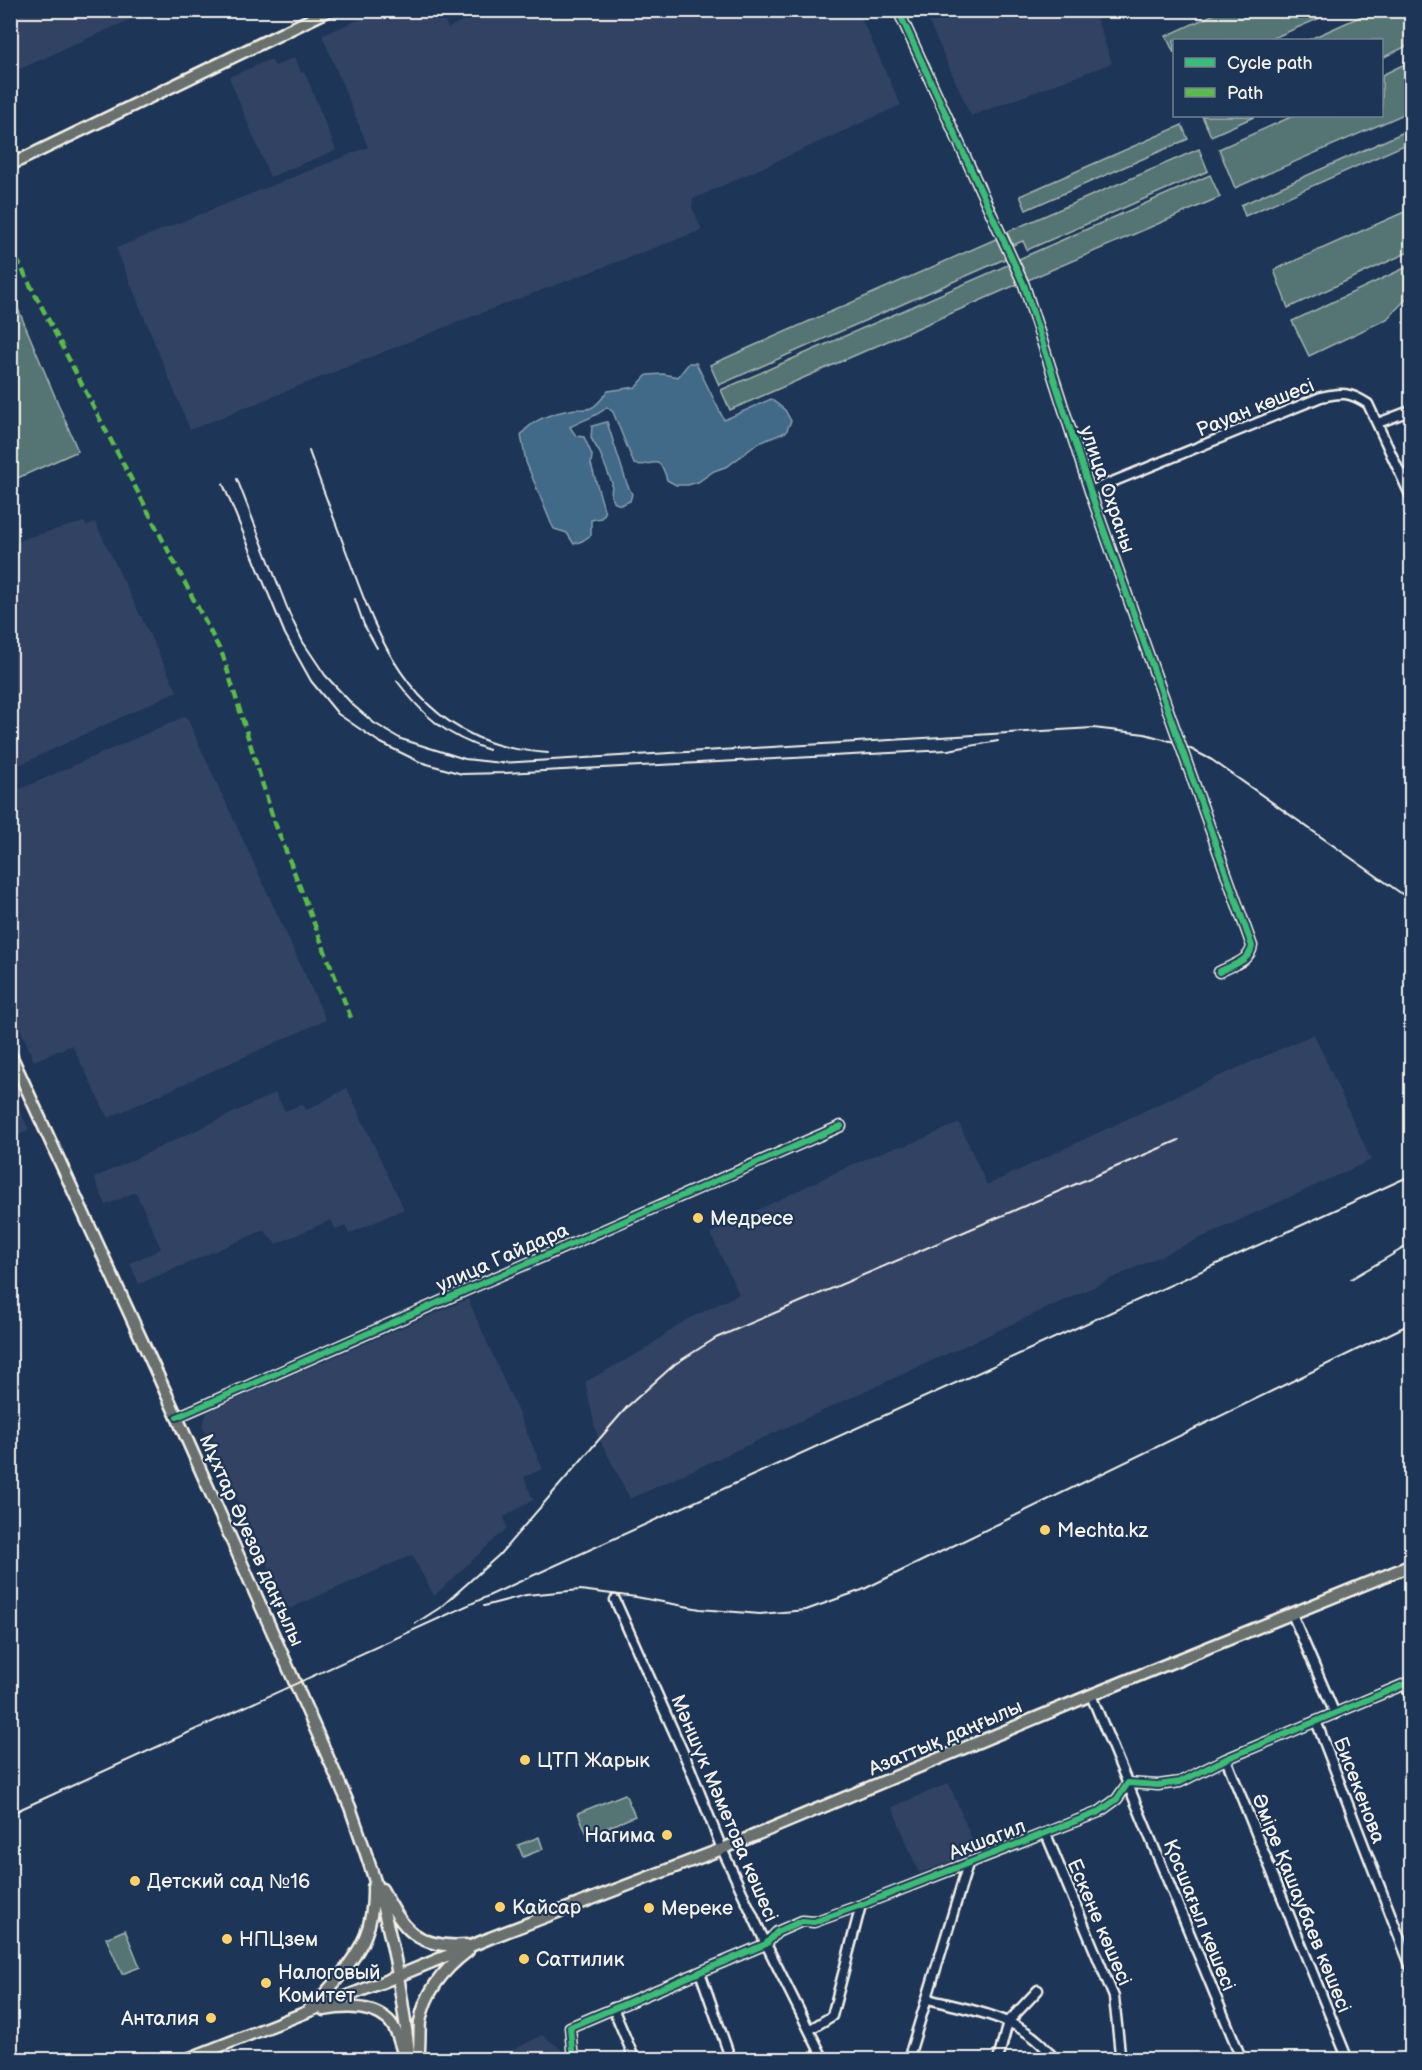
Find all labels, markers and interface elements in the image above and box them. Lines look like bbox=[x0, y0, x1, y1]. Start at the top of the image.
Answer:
legend bbox=[1173, 39, 1383, 117]
text: Cycle path bbox=[1227, 53, 1313, 74]
text: Path bbox=[1227, 83, 1263, 104]
street label: Рауан көшесі bbox=[1193, 373, 1318, 442]
street label: улица Охраны bbox=[1074, 423, 1140, 556]
place label: Медресе bbox=[710, 1207, 793, 1231]
marker: Медресе bbox=[691, 1211, 705, 1225]
street label: улица Гайдара bbox=[433, 1218, 572, 1298]
street label: Мұхтар Әуезов даңғылы bbox=[193, 1431, 309, 1650]
place label: Mechta.kz bbox=[1057, 1519, 1148, 1543]
marker: Mechta.kz bbox=[1038, 1523, 1052, 1537]
street label: Мәншүк Мәметова көшесі bbox=[665, 1691, 783, 1926]
street label: Азаттық даңғылы bbox=[864, 1695, 1026, 1782]
street label: Бисекенова bbox=[1328, 1734, 1390, 1847]
place label: ЦТП Жарык bbox=[537, 1749, 650, 1773]
marker: ЦТП Жарык bbox=[518, 1753, 532, 1767]
street label: Әміре Қашаубаев көшесі bbox=[1246, 1790, 1356, 2016]
street label: Акшагил bbox=[945, 1814, 1029, 1866]
place label: Нагима bbox=[584, 1824, 655, 1848]
marker: Нагима bbox=[660, 1828, 674, 1842]
street label: Қосшағыл көшесі bbox=[1158, 1836, 1240, 1995]
street label: Ескене көшесі bbox=[1062, 1855, 1137, 1989]
place label: Детский сад №16 bbox=[147, 1870, 310, 1894]
marker: Детский сад №16 bbox=[128, 1874, 142, 1888]
place label: Кайсар bbox=[512, 1896, 582, 1920]
place label: Мереке bbox=[661, 1897, 733, 1921]
marker: Кайсар bbox=[493, 1900, 507, 1914]
marker: Мереке bbox=[642, 1901, 656, 1915]
place label: НПЦзем bbox=[239, 1928, 318, 1952]
marker: НПЦзем bbox=[220, 1932, 234, 1946]
place label: Саттилик bbox=[536, 1948, 625, 1972]
marker: Саттилик bbox=[517, 1952, 531, 1966]
place label: Налоговый Комитет bbox=[278, 1961, 380, 2008]
marker: Налоговый Комитет bbox=[259, 1976, 273, 1990]
place label: Анталия bbox=[120, 2007, 199, 2031]
marker: Анталия bbox=[204, 2011, 218, 2025]

